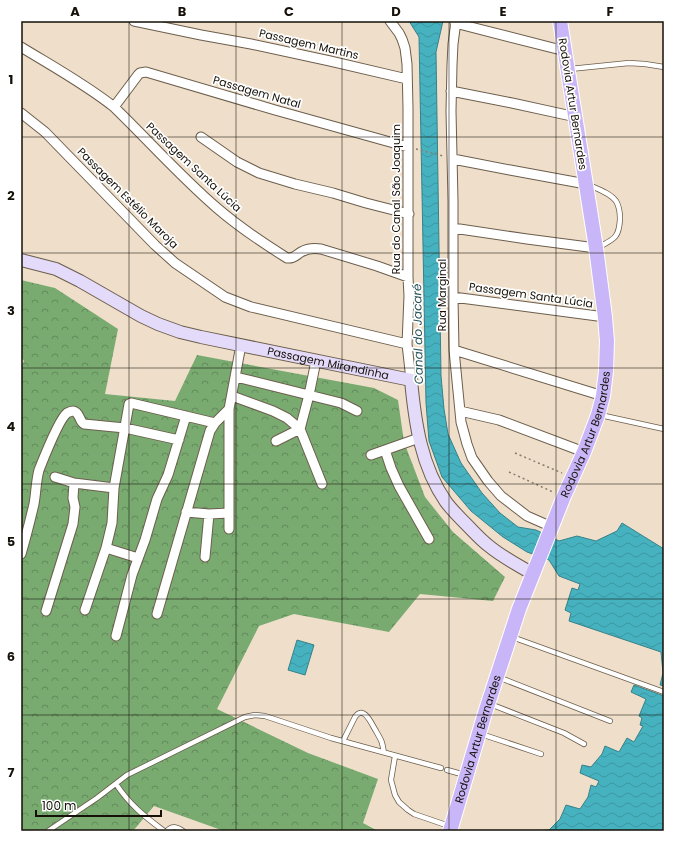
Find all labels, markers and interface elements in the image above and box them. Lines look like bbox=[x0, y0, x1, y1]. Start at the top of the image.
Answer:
text: A bbox=[70, 2, 80, 21]
text: B bbox=[178, 2, 187, 21]
text: C bbox=[284, 2, 294, 21]
text: D bbox=[391, 2, 401, 21]
text: E bbox=[499, 2, 507, 21]
text: F bbox=[606, 2, 614, 21]
street label: Passagem Martins bbox=[258, 25, 361, 63]
street label: Rodovia Artur Bernardes bbox=[555, 37, 591, 171]
text: 1 bbox=[9, 70, 13, 89]
street label: Passagem Natal bbox=[211, 72, 303, 112]
street label: Passagem Santa Lúcia bbox=[143, 118, 245, 216]
street label: Rua do Canal São Joaquim bbox=[388, 124, 404, 274]
street label: Passagem Estélio Maroja bbox=[74, 144, 182, 252]
text: 2 bbox=[7, 186, 15, 205]
street label: Rua Marginal bbox=[434, 259, 450, 331]
street label: Passagem Santa Lúcia bbox=[468, 278, 594, 312]
water label: Canal do Jacaré bbox=[408, 283, 427, 385]
text: 3 bbox=[7, 301, 15, 320]
street label: Passagem Mirandinha bbox=[266, 343, 391, 383]
street label: Rodovia Artur Bernardes bbox=[556, 370, 614, 500]
text: 4 bbox=[7, 417, 16, 436]
text: 5 bbox=[7, 532, 15, 551]
text: 6 bbox=[7, 647, 15, 666]
street label: Rodovia Artur Bernardes bbox=[451, 673, 505, 805]
text: 7 bbox=[8, 763, 15, 782]
scale bar bbox=[36, 792, 161, 818]
text: 100 m bbox=[42, 797, 76, 814]

